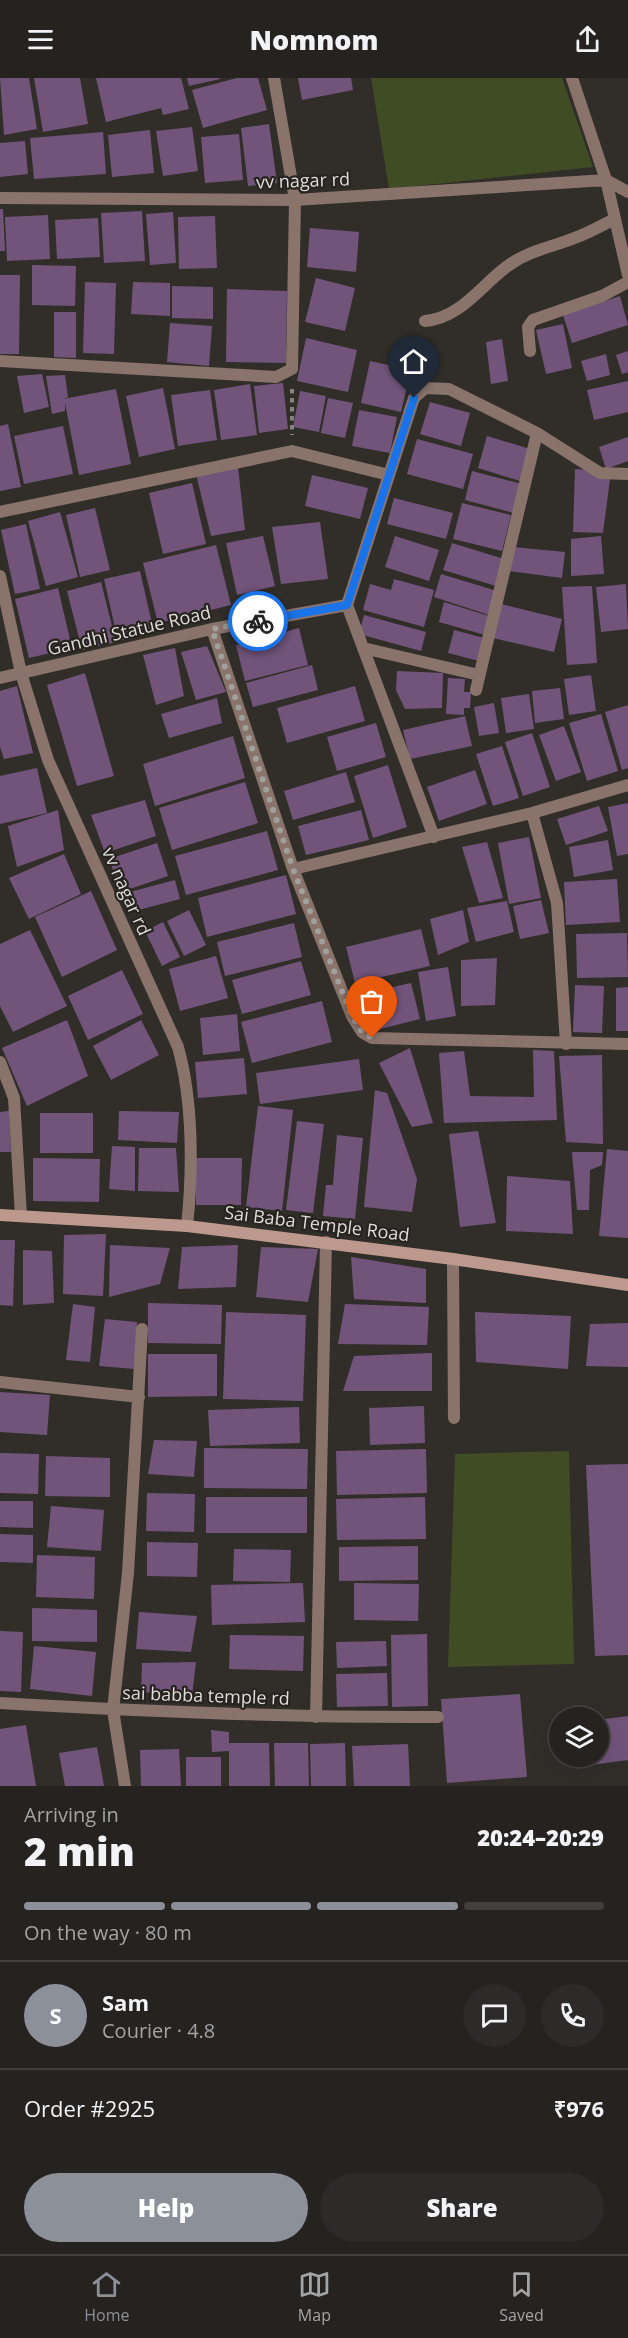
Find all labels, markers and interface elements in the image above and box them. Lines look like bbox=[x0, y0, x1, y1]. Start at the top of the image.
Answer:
text: Nomnom bbox=[249, 21, 379, 58]
icon: menu bbox=[24, 23, 57, 56]
icon: share bbox=[571, 23, 604, 56]
street label: vv nagar rd bbox=[256, 166, 350, 194]
pin bbox=[388, 336, 439, 398]
icon: home bbox=[397, 345, 430, 378]
courier bbox=[228, 591, 288, 651]
street label: Gandhi Statue Road bbox=[45, 600, 213, 660]
icon: bike bbox=[242, 605, 275, 638]
street label: vv nagar rd bbox=[97, 843, 157, 939]
pin bbox=[346, 976, 397, 1038]
icon: bag bbox=[355, 985, 388, 1018]
street label: Sai Baba Temple Road bbox=[223, 1200, 411, 1246]
street label: sai babba temple rd bbox=[122, 1680, 290, 1710]
map controls bbox=[549, 1707, 609, 1767]
button: layers bbox=[549, 1707, 609, 1767]
text: Arriving in bbox=[24, 1801, 119, 1828]
text: 20:24–20:29 bbox=[477, 1822, 604, 1852]
text: 2 min bbox=[24, 1824, 135, 1877]
text: On the way · 80 m bbox=[24, 1919, 192, 1946]
button: chat bbox=[463, 1984, 526, 2047]
button: phone bbox=[541, 1984, 604, 2047]
text: Sam bbox=[102, 1987, 149, 2017]
text: S bbox=[49, 2000, 62, 2030]
text: Courier · 4.8 bbox=[102, 2017, 215, 2044]
text: Order #2925 bbox=[24, 2093, 155, 2123]
text: ₹976 bbox=[554, 2093, 604, 2123]
button: Help bbox=[24, 2173, 308, 2242]
button: Share bbox=[320, 2173, 604, 2242]
tab: Home bbox=[84, 2268, 129, 2326]
tab: Map bbox=[298, 2268, 331, 2326]
tab: Saved bbox=[499, 2268, 544, 2326]

